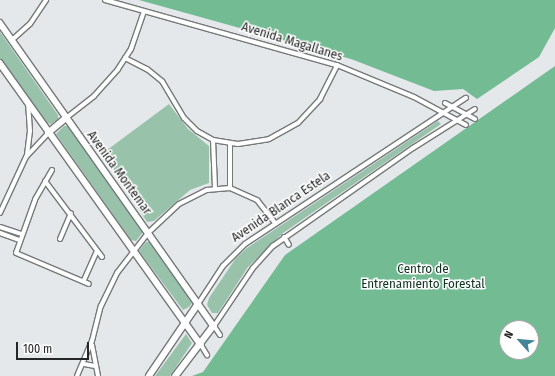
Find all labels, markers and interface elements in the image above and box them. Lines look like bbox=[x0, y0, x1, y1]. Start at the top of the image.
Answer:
street label: Avenida Magallanes bbox=[239, 19, 345, 65]
street label: Avenida Montemar bbox=[83, 128, 155, 218]
street label: Avenida Blanca Estela bbox=[229, 168, 333, 246]
park label: Centro de Entrenamiento Forestal bbox=[361, 262, 485, 293]
north arrow bbox=[499, 320, 539, 360]
text: N bbox=[501, 329, 516, 341]
scale bar bbox=[18, 334, 91, 360]
text: 100 m bbox=[23, 342, 52, 356]

